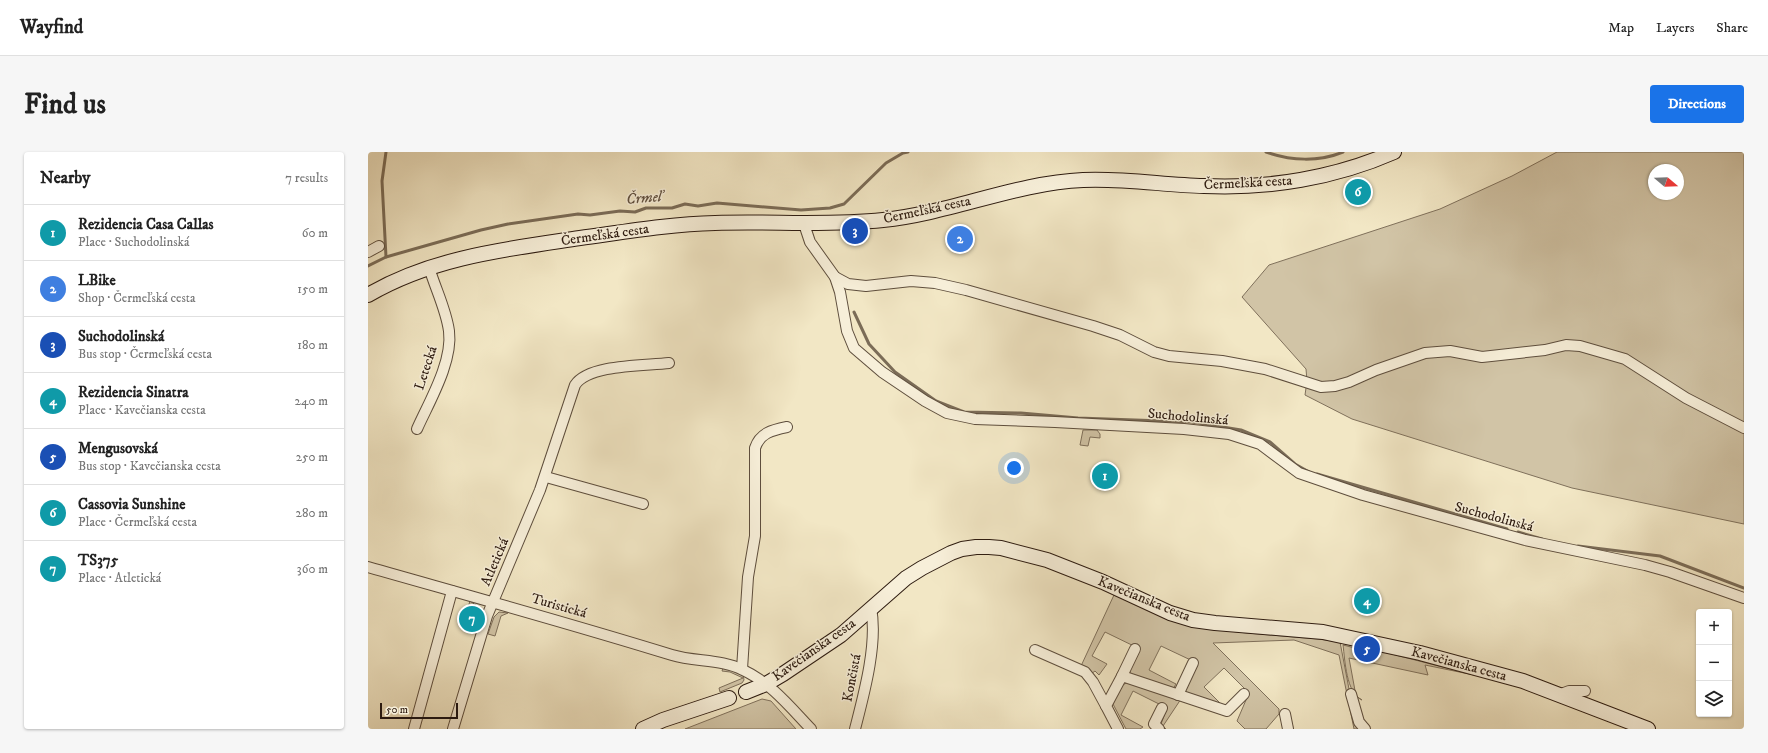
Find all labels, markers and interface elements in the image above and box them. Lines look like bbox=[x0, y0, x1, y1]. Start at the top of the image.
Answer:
text: Wayfind bbox=[20, 16, 83, 39]
text: Map bbox=[1608, 19, 1634, 37]
text: Layers bbox=[1656, 19, 1694, 37]
text: Share bbox=[1716, 19, 1748, 37]
button: Directions bbox=[1650, 85, 1744, 123]
text: Find us bbox=[24, 87, 106, 122]
north arrow bbox=[1648, 164, 1684, 200]
text: Nearby bbox=[40, 167, 90, 189]
text: 7 results bbox=[285, 170, 328, 186]
street label: Čermeľská cesta bbox=[1203, 172, 1293, 194]
pin: 6 bbox=[1345, 177, 1371, 207]
water label: Črmeľ bbox=[625, 186, 666, 209]
street label: Čermeľská cesta bbox=[882, 192, 972, 228]
text: Rezidencia Casa Callas bbox=[78, 215, 214, 234]
pin: 3 bbox=[842, 216, 868, 246]
street label: Čermeľská cesta bbox=[560, 220, 650, 250]
pin: 2 bbox=[947, 224, 973, 254]
text: 1 bbox=[51, 225, 55, 241]
text: 60 m bbox=[302, 225, 328, 241]
text: Place · Suchodolinská bbox=[78, 234, 190, 250]
text: LBike bbox=[78, 271, 116, 290]
text: 2 bbox=[50, 281, 56, 297]
text: 150 m bbox=[297, 281, 328, 297]
text: Shop · Čermeľská cesta bbox=[78, 290, 196, 306]
text: Suchodolinská bbox=[78, 327, 164, 346]
text: 3 bbox=[51, 337, 55, 353]
text: 180 m bbox=[297, 337, 328, 353]
street label: Letecká bbox=[410, 344, 442, 392]
text: Bus stop · Čermeľská cesta bbox=[78, 346, 212, 362]
text: Rezidencia Sinatra bbox=[78, 383, 189, 402]
text: 4 bbox=[49, 393, 57, 409]
text: 240 m bbox=[295, 393, 328, 409]
text: Place · Kavečianska cesta bbox=[78, 402, 206, 418]
street label: Suchodolinská bbox=[1147, 405, 1229, 429]
text: Mengusovská bbox=[78, 439, 158, 458]
text: 5 bbox=[50, 449, 56, 465]
text: 250 m bbox=[296, 449, 328, 465]
text: Bus stop · Kavečianska cesta bbox=[78, 458, 221, 474]
your location bbox=[1004, 458, 1024, 478]
pin: 1 bbox=[1092, 461, 1118, 491]
text: Cassovia Sunshine bbox=[78, 495, 185, 514]
street label: Suchodolinská bbox=[1453, 498, 1535, 536]
text: 6 bbox=[50, 505, 56, 521]
text: 280 m bbox=[296, 505, 328, 521]
text: Place · Čermeľská cesta bbox=[78, 514, 197, 530]
street label: Atletická bbox=[477, 535, 513, 589]
text: TS375 bbox=[78, 551, 118, 570]
text: 7 bbox=[50, 561, 56, 577]
text: 360 m bbox=[297, 561, 328, 577]
text: Place · Atletická bbox=[78, 570, 161, 586]
street label: Kavečianska cesta bbox=[1095, 572, 1193, 626]
pin: 4 bbox=[1354, 586, 1380, 616]
street label: Turistická bbox=[529, 590, 589, 622]
pin: 7 bbox=[459, 604, 485, 634]
map controls bbox=[1696, 609, 1732, 717]
button: + bbox=[1696, 609, 1732, 645]
street label: Kavečianska cesta bbox=[769, 614, 859, 685]
pin: 5 bbox=[1354, 634, 1380, 664]
street label: Kavečianska cesta bbox=[1409, 643, 1509, 685]
button: − bbox=[1696, 645, 1732, 681]
street label: Končistá bbox=[839, 652, 865, 704]
button: layers bbox=[1696, 681, 1732, 717]
scale bar bbox=[380, 701, 458, 720]
text: 50 m bbox=[386, 703, 408, 717]

